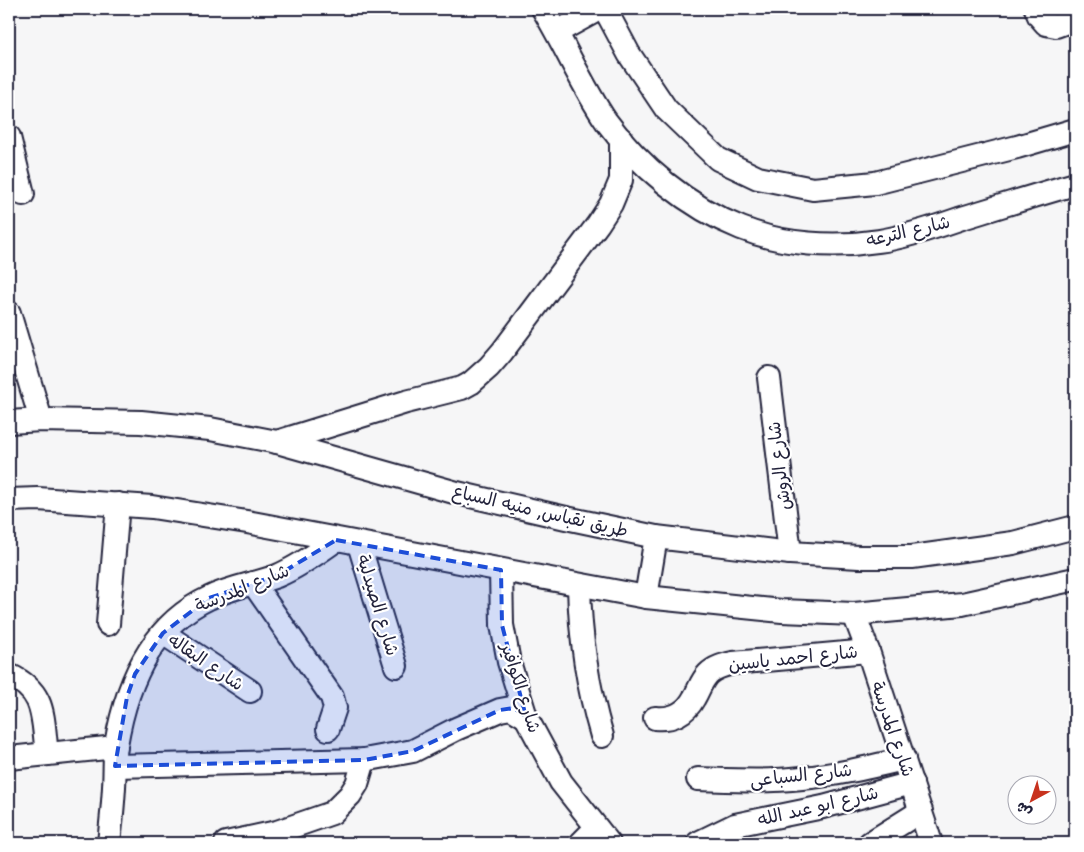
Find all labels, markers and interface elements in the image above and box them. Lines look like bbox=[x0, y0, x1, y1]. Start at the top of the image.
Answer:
street label: شارع الترعه bbox=[863, 207, 952, 252]
street label: شارع الروش bbox=[759, 420, 796, 512]
street label: طريق نقباس, منيه السباع bbox=[450, 476, 631, 543]
street label: شارع الصيدلية bbox=[351, 551, 408, 659]
street label: شارع المدرسة bbox=[190, 555, 293, 618]
street label: شارع البقاله bbox=[163, 625, 250, 696]
street label: شارع احمد ياسين bbox=[727, 636, 859, 677]
street label: شارع الكوافير bbox=[495, 637, 550, 736]
street label: شارع المدرسة bbox=[865, 677, 923, 780]
street label: شارع السباعى bbox=[748, 755, 853, 792]
north arrow bbox=[1006, 774, 1056, 824]
street label: شارع ابو عبد الله bbox=[755, 778, 881, 832]
text: ش bbox=[1011, 797, 1036, 823]

